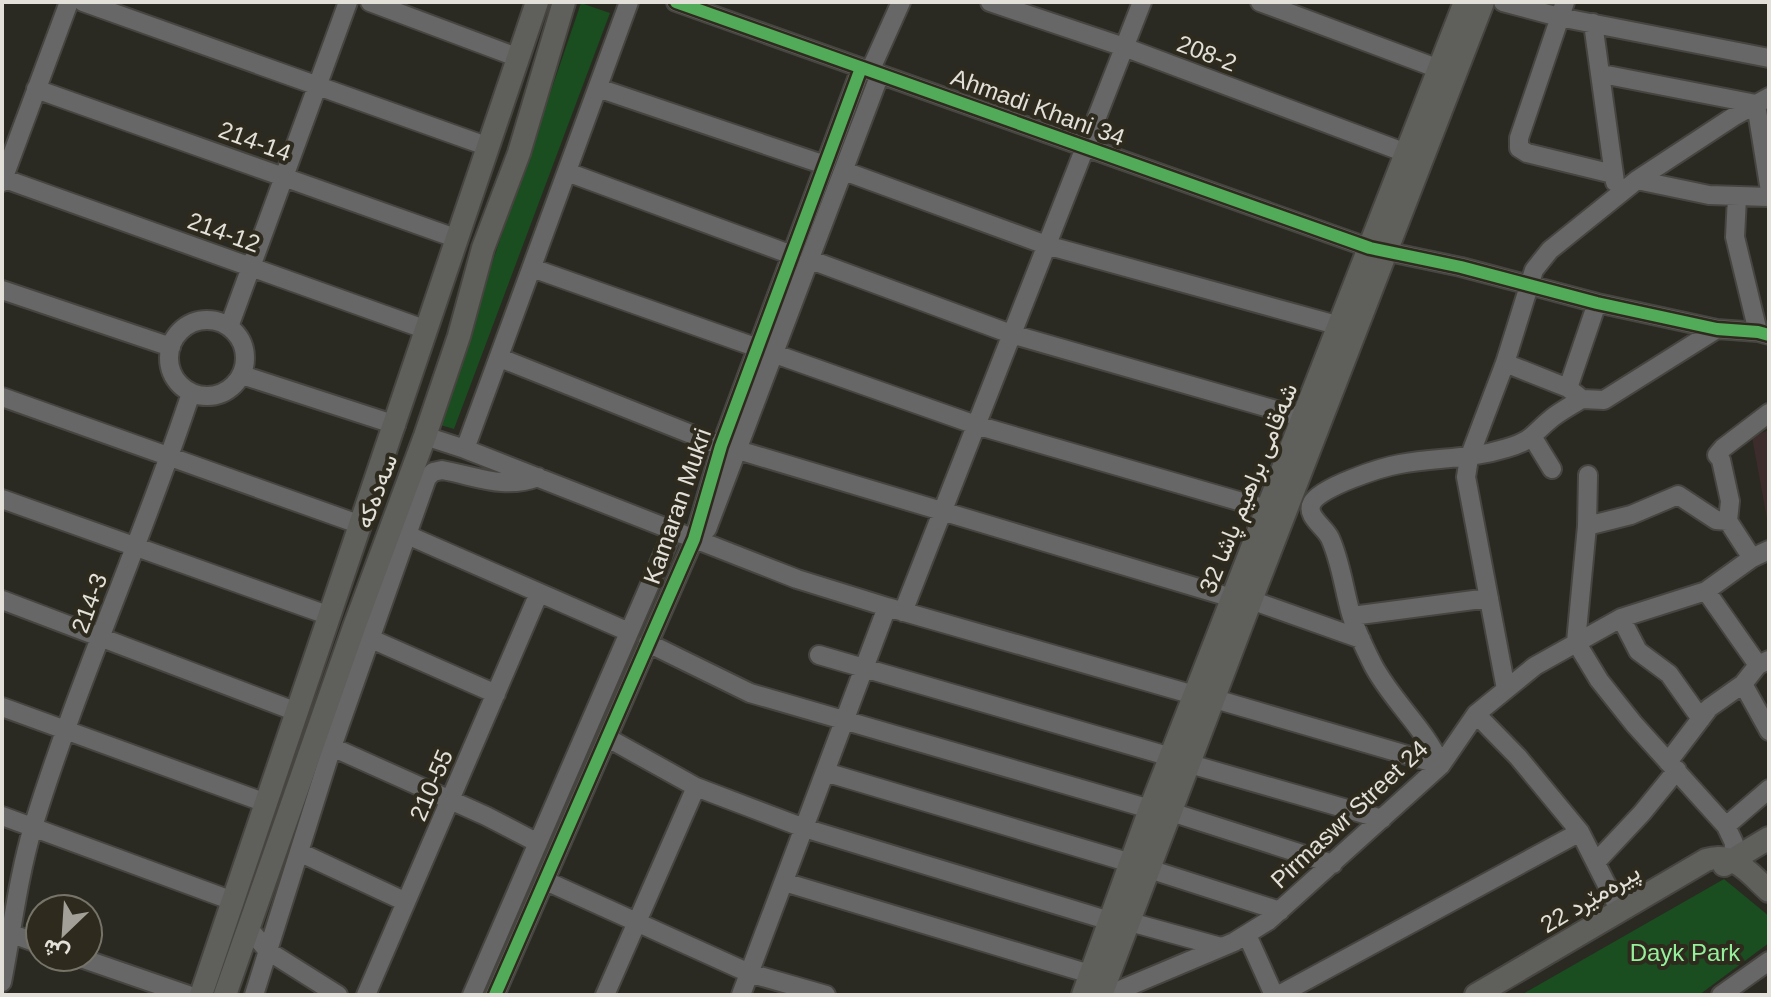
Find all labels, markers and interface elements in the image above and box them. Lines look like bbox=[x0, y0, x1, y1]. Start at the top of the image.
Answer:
street label: 208-2 bbox=[1174, 29, 1240, 77]
street label: Ahmadi Khani 34 bbox=[947, 63, 1129, 151]
street label: 214-14 bbox=[215, 116, 295, 166]
street label: 214-12 bbox=[184, 207, 264, 257]
street label: شەقامی براهیم پاشا 32 bbox=[1194, 379, 1305, 598]
street label: Kamaran Mukri bbox=[638, 425, 716, 587]
street label: سەدەکە bbox=[350, 450, 402, 532]
street label: 214-3 bbox=[66, 570, 112, 636]
street label: Pirmaswr Street 24 bbox=[1265, 735, 1433, 893]
street label: 210-55 bbox=[404, 745, 458, 825]
street label: 22 پیرەمێرد bbox=[1535, 858, 1646, 941]
north arrow bbox=[24, 893, 104, 973]
text: ش bbox=[38, 933, 73, 968]
park label: Dayk Park bbox=[1630, 939, 1741, 966]

